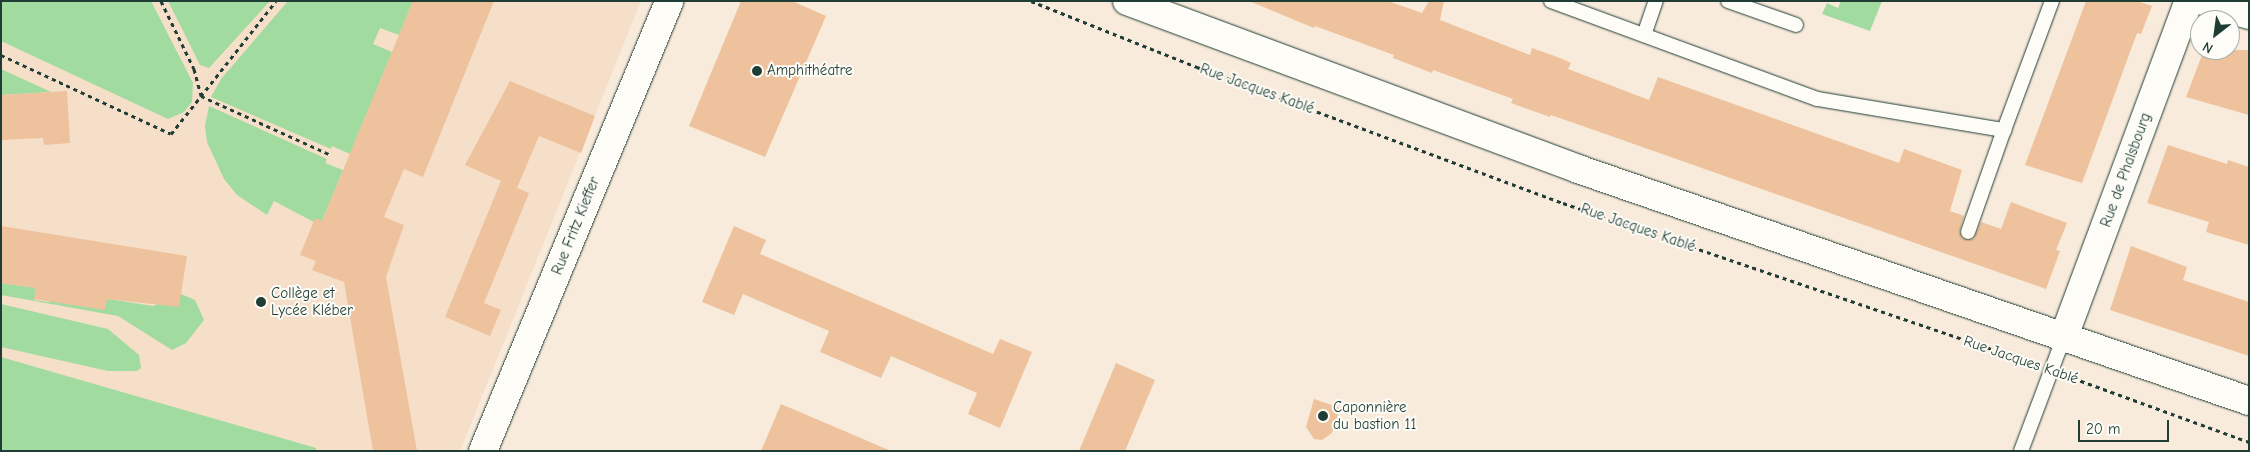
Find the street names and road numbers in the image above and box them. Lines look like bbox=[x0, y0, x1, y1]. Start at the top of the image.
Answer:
street label: Rue Jacques Kablé bbox=[1197, 60, 1317, 118]
street label: Rue de Phalsbourg bbox=[2097, 110, 2155, 230]
street label: Rue Fritz Kieffer bbox=[548, 174, 604, 278]
street label: Rue Jacques Kablé bbox=[1578, 200, 1698, 256]
street label: Rue Jacques Kablé bbox=[1961, 332, 2081, 388]

